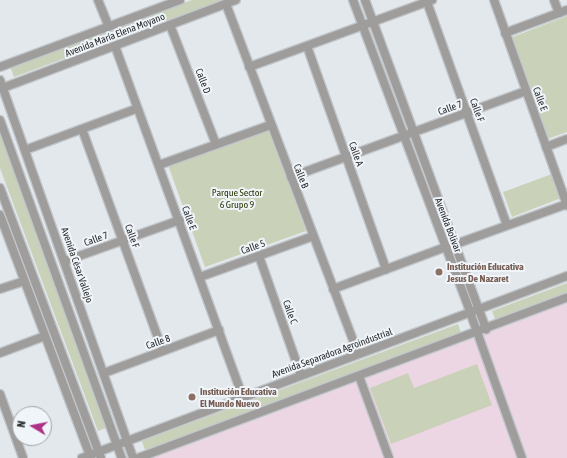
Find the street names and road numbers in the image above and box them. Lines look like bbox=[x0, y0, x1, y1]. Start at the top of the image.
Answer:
street label: Avenida María Elena Moyano bbox=[63, 10, 167, 60]
street label: Calle D bbox=[193, 67, 213, 95]
street label: Calle E bbox=[530, 85, 550, 113]
street label: Calle F bbox=[467, 97, 487, 123]
street label: Calle 7 bbox=[436, 98, 464, 118]
street label: Calle A bbox=[346, 140, 366, 168]
street label: Calle B bbox=[291, 162, 311, 190]
street label: Avenida Bolívar bbox=[432, 196, 464, 254]
street label: Calle E bbox=[179, 204, 199, 232]
street label: Calle F bbox=[122, 223, 142, 249]
street label: Avenida César Vallejo bbox=[58, 226, 96, 304]
street label: Calle 7 bbox=[82, 229, 110, 249]
street label: Calle 5 bbox=[239, 237, 267, 257]
street label: Calle C bbox=[280, 298, 300, 326]
street label: Avenida Separadora Agroindustrial bbox=[270, 326, 394, 380]
street label: Calle 8 bbox=[144, 332, 172, 352]

